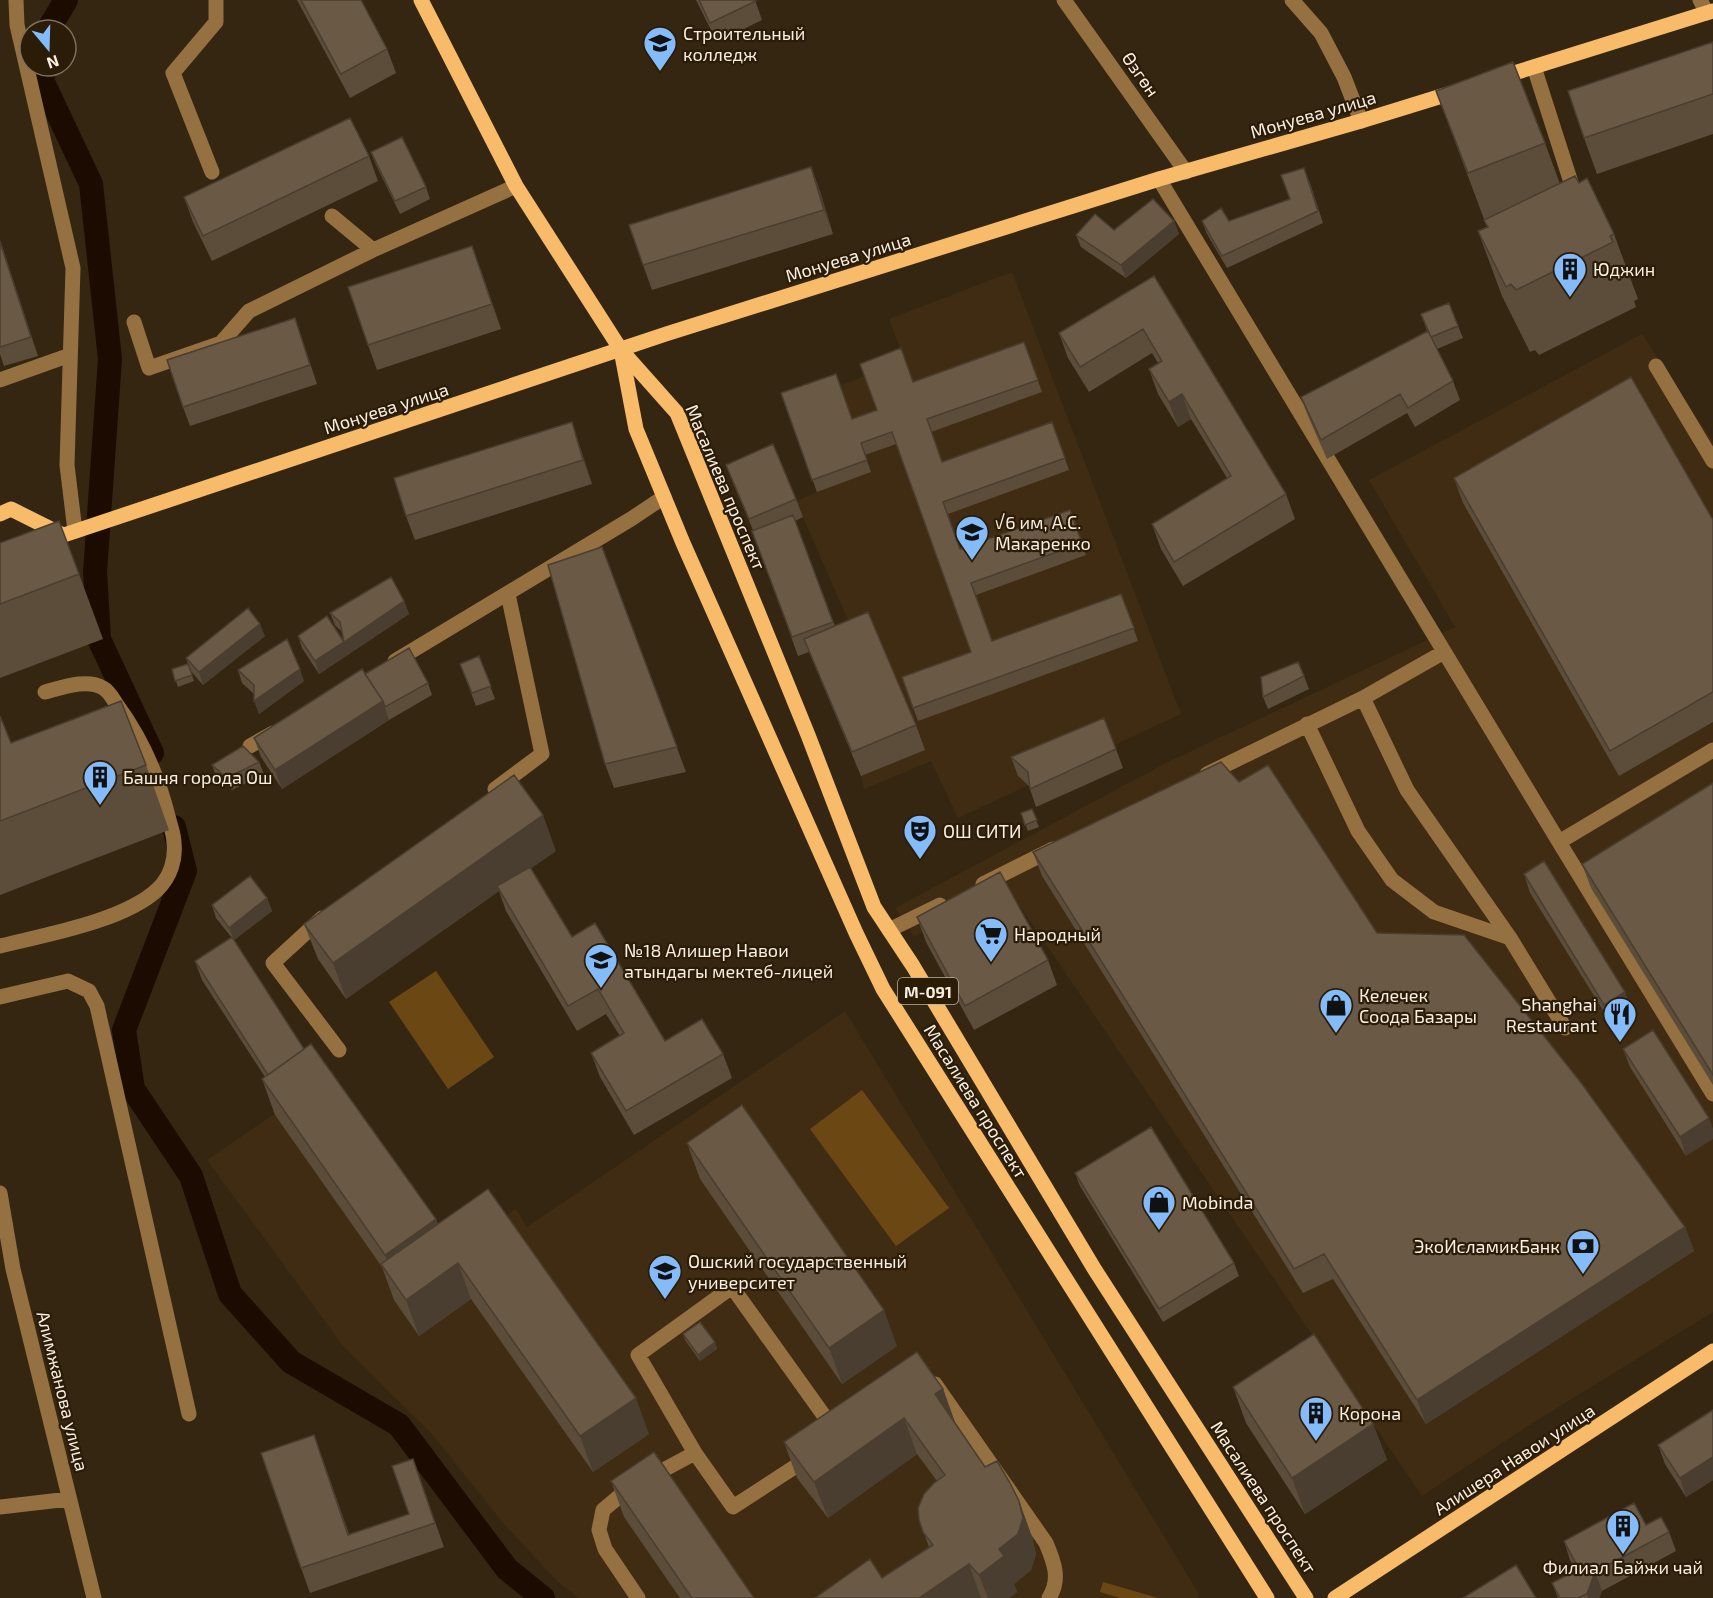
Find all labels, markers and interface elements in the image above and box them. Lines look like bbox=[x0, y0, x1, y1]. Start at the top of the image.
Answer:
north arrow bbox=[18, 18, 78, 78]
place label: Строительный колледж bbox=[683, 22, 805, 65]
school or university icon: Строительный колледж bbox=[642, 25, 678, 72]
street label: Өзгөн bbox=[1118, 47, 1164, 101]
text: N bbox=[44, 52, 62, 74]
street label: Монуева улица bbox=[1248, 86, 1378, 142]
street label: Монуева улица bbox=[783, 227, 913, 287]
building icon: Юджин bbox=[1552, 251, 1588, 298]
place label: Юджин bbox=[1593, 258, 1655, 280]
street label: Монуева улица bbox=[321, 377, 451, 439]
street label: Масалиева проспект bbox=[681, 401, 771, 573]
place label: √6 им, А.С. Макаренко bbox=[995, 511, 1091, 554]
school or university icon: √6 им, А.С. Макаренко bbox=[954, 514, 990, 561]
building icon: Башня города Ош bbox=[82, 759, 118, 806]
place label: Башня города Ош bbox=[123, 766, 273, 788]
theatre icon: ОШ СИТИ bbox=[902, 813, 938, 860]
place label: ОШ СИТИ bbox=[943, 820, 1021, 842]
supermarket icon: Народный bbox=[973, 916, 1009, 963]
place label: Народный bbox=[1014, 923, 1101, 945]
place label: №18 Алишер Навои атындагы мектеб-лицей bbox=[624, 939, 833, 982]
school or university icon: №18 Алишер Навои атындагы мектеб-лицей bbox=[583, 942, 619, 989]
road number: М-091 bbox=[898, 978, 958, 1004]
place label: Келечек Соода Базары bbox=[1359, 984, 1477, 1027]
shop icon: Келечек Соода Базары bbox=[1318, 987, 1354, 1034]
place label: Shanghai Restaurant bbox=[1506, 993, 1597, 1036]
restaurant icon: Shanghai Restaurant bbox=[1602, 996, 1638, 1043]
street label: Масалиева проспект bbox=[920, 1020, 1032, 1182]
shop icon: Mobinda bbox=[1141, 1184, 1177, 1231]
place label: Mobinda bbox=[1182, 1191, 1253, 1213]
bank icon: ЭкоИсламикБанк bbox=[1565, 1228, 1601, 1275]
place label: ЭкоИсламикБанк bbox=[1414, 1235, 1560, 1257]
place label: Ошский государственный университет bbox=[688, 1250, 907, 1293]
school or university icon: Ошский государственный университет bbox=[647, 1253, 683, 1300]
street label: Алимжанова улица bbox=[32, 1309, 94, 1473]
building icon: Корона bbox=[1298, 1395, 1334, 1442]
street label: Алишера Навои улица bbox=[1429, 1399, 1599, 1519]
place label: Корона bbox=[1339, 1402, 1401, 1424]
street label: Масалиева проспект bbox=[1206, 1417, 1322, 1578]
building icon: Филиал Байжи чай bbox=[1605, 1508, 1641, 1555]
place label: Филиал Байжи чай bbox=[1543, 1556, 1703, 1578]

